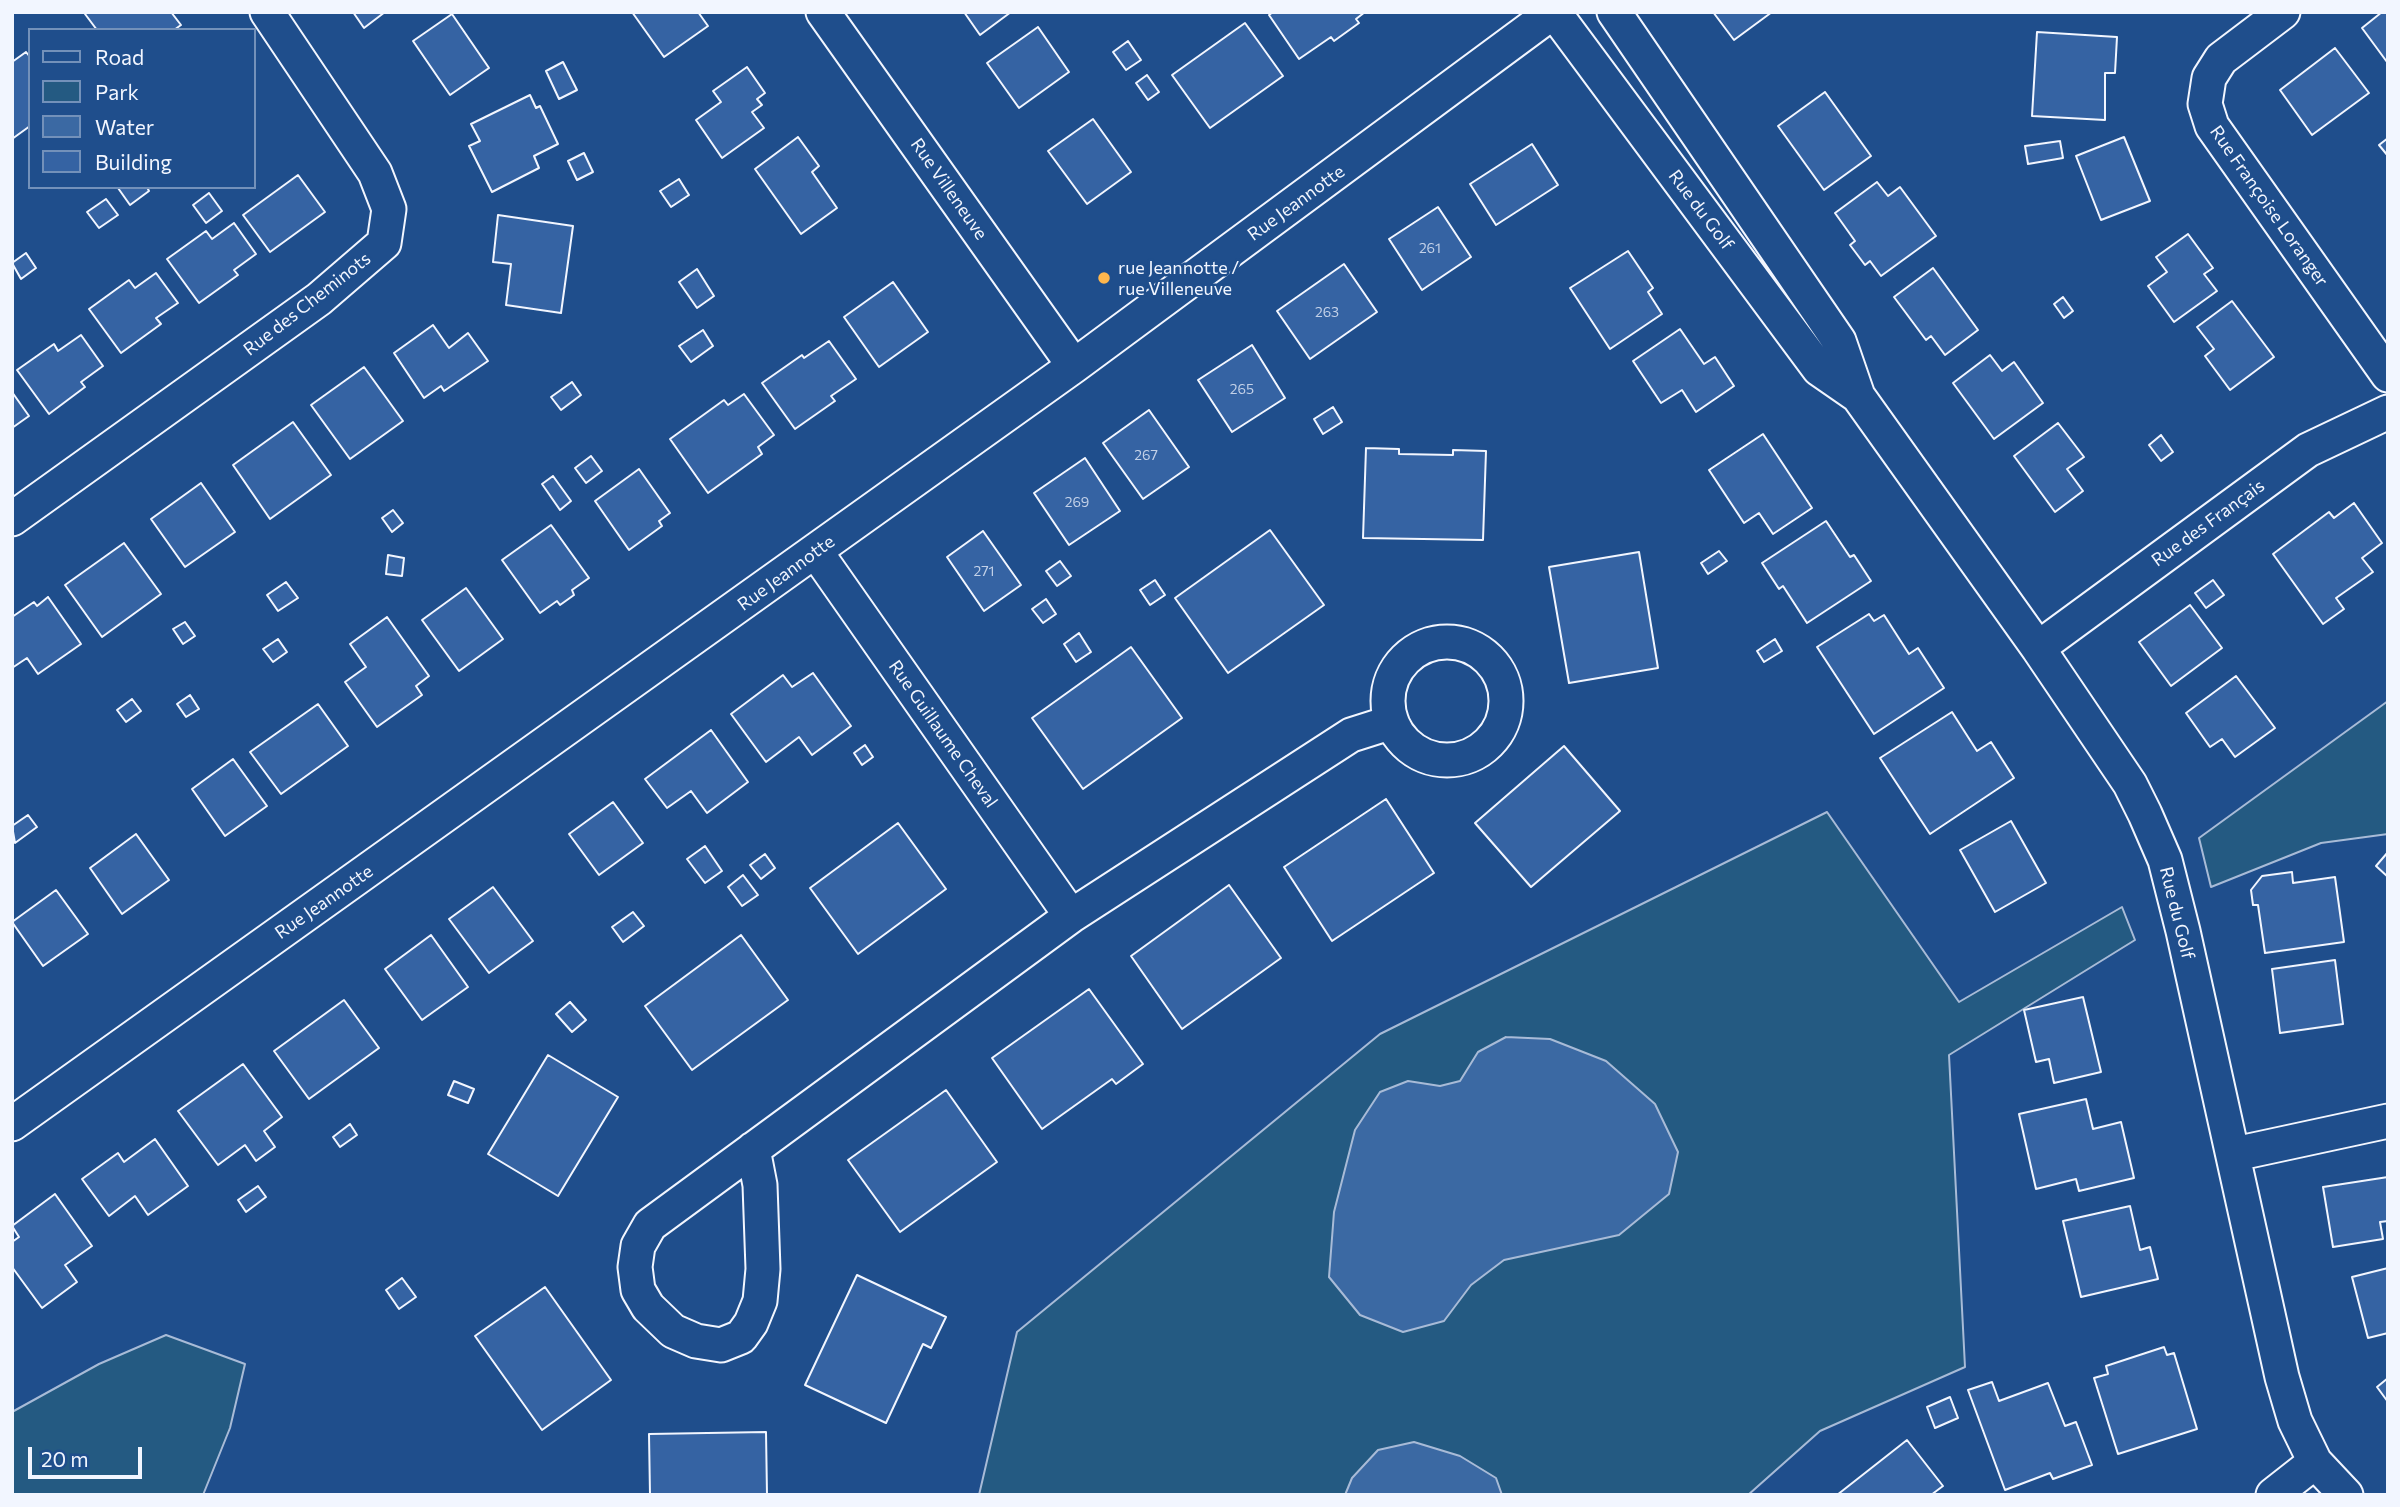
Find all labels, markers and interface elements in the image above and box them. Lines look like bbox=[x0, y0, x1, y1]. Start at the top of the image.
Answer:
legend bbox=[28, 28, 256, 189]
text: Road bbox=[95, 44, 144, 69]
text: Park bbox=[95, 79, 139, 104]
text: Water bbox=[95, 114, 154, 139]
street label: Rue Françoise Loranger bbox=[2205, 121, 2333, 291]
street label: Rue Villeneuve bbox=[906, 134, 992, 244]
text: Building bbox=[95, 149, 172, 174]
street label: Rue Jeannotte bbox=[1243, 161, 1349, 245]
street label: Rue du Golf bbox=[1664, 166, 1738, 254]
house number: 261 bbox=[1419, 240, 1441, 256]
street label: Rue des Cheminots bbox=[239, 248, 375, 360]
place label: rue Jeannotte / rue Villeneuve bbox=[1118, 257, 1239, 300]
marker: rue Jeannotte / rue Villeneuve bbox=[1096, 270, 1112, 286]
house number: 263 bbox=[1315, 304, 1339, 320]
house number: 265 bbox=[1230, 381, 1254, 397]
house number: 267 bbox=[1134, 447, 1158, 463]
street label: Rue des Français bbox=[2147, 475, 2269, 571]
house number: 269 bbox=[1065, 494, 1089, 510]
street label: Rue Jeannotte bbox=[733, 531, 839, 615]
house number: 271 bbox=[973, 563, 995, 579]
street label: Rue Guillaume Cheval bbox=[884, 656, 1002, 812]
street label: Rue Jeannotte bbox=[271, 860, 377, 944]
street label: Rue du Golf bbox=[2155, 865, 2199, 961]
scale bar bbox=[32, 1434, 145, 1478]
text: 20 m bbox=[41, 1446, 89, 1471]

